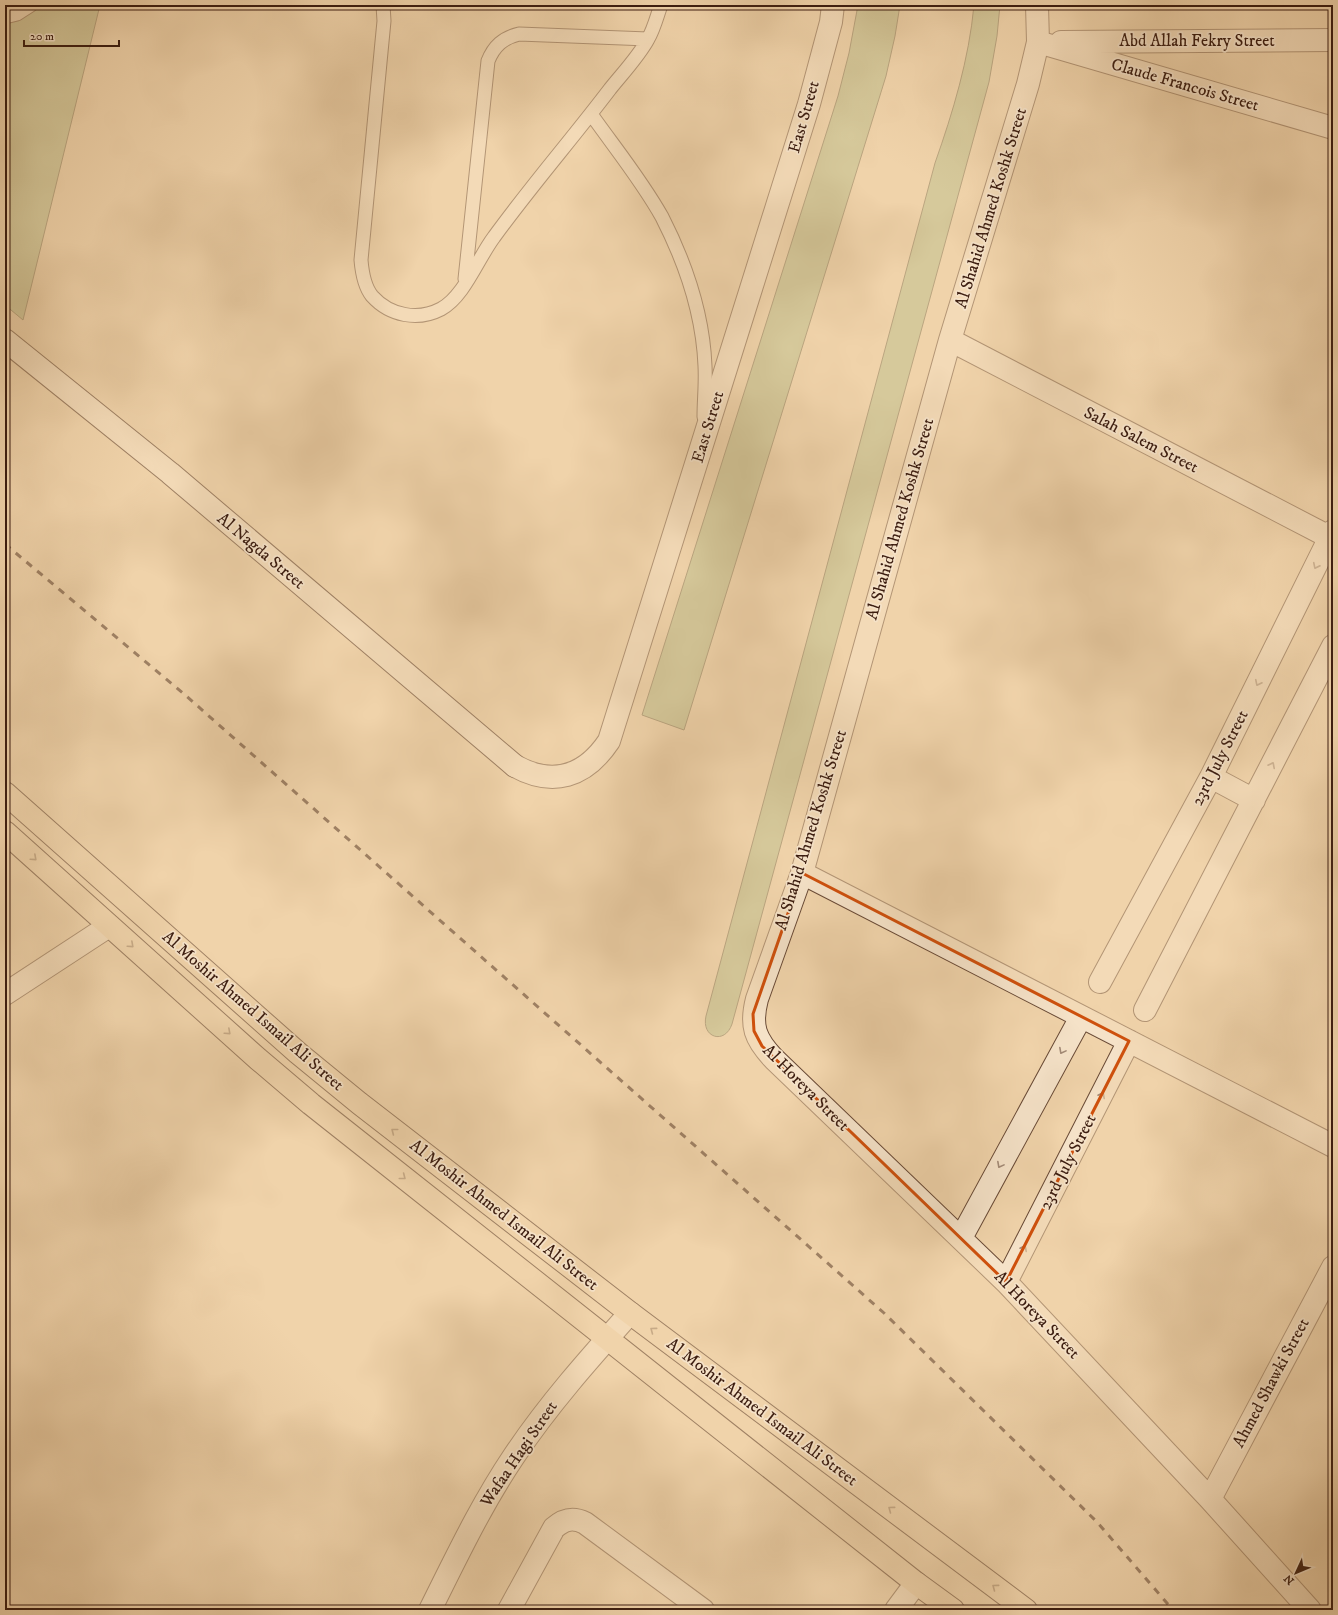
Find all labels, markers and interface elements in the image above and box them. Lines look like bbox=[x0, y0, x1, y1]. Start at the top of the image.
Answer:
scale bar bbox=[24, 22, 119, 48]
text: 20 m bbox=[30, 29, 54, 44]
street label: Abd Allah Fekry Street bbox=[1119, 30, 1275, 52]
street label: Claude Francois Street bbox=[1109, 53, 1262, 117]
street label: East Street bbox=[783, 78, 825, 156]
street label: Al Shahid Ahmed Koshk Street bbox=[950, 105, 1032, 311]
street label: East Street bbox=[687, 388, 730, 466]
street label: Salah Salem Street bbox=[1080, 402, 1203, 479]
street label: Al Shahid Ahmed Koshk Street bbox=[861, 415, 939, 622]
street label: Al Nagda Street bbox=[212, 508, 310, 595]
one-way arrow bbox=[1313, 562, 1321, 569]
one-way arrow bbox=[1255, 678, 1263, 686]
street label: 23rd July Street bbox=[1186, 706, 1254, 810]
street label: Al Shahid Ahmed Koshk Street bbox=[770, 727, 852, 933]
one-way arrow bbox=[1267, 762, 1275, 769]
one-way arrow bbox=[29, 854, 37, 861]
street label: Al Moshir Ahmed Ismail Ali Street bbox=[158, 926, 349, 1096]
one-way arrow bbox=[126, 941, 134, 948]
one-way arrow bbox=[223, 1027, 230, 1034]
street label: Al Horeya Street bbox=[758, 1040, 855, 1137]
one-way arrow bbox=[1060, 1047, 1067, 1054]
one-way arrow bbox=[1097, 1091, 1105, 1099]
street label: 23rd July Street bbox=[1034, 1110, 1102, 1214]
one-way arrow bbox=[392, 1128, 399, 1135]
street label: Al Moshir Ahmed Ismail Ali Street bbox=[405, 1134, 603, 1296]
one-way arrow bbox=[998, 1161, 1005, 1168]
one-way arrow bbox=[399, 1173, 406, 1180]
one-way arrow bbox=[1019, 1244, 1027, 1252]
street label: Al Horeya Street bbox=[989, 1266, 1085, 1364]
street label: Ahmed Shawki Street bbox=[1228, 1314, 1315, 1452]
one-way arrow bbox=[650, 1327, 657, 1334]
street label: Al Moshir Ahmed Ismail Ali Street bbox=[662, 1333, 862, 1491]
street label: Wafaa Hagi Street bbox=[475, 1396, 563, 1512]
one-way arrow bbox=[888, 1506, 895, 1513]
north arrow bbox=[1276, 1553, 1316, 1593]
text: N bbox=[1281, 1571, 1298, 1587]
one-way arrow bbox=[992, 1584, 999, 1591]

